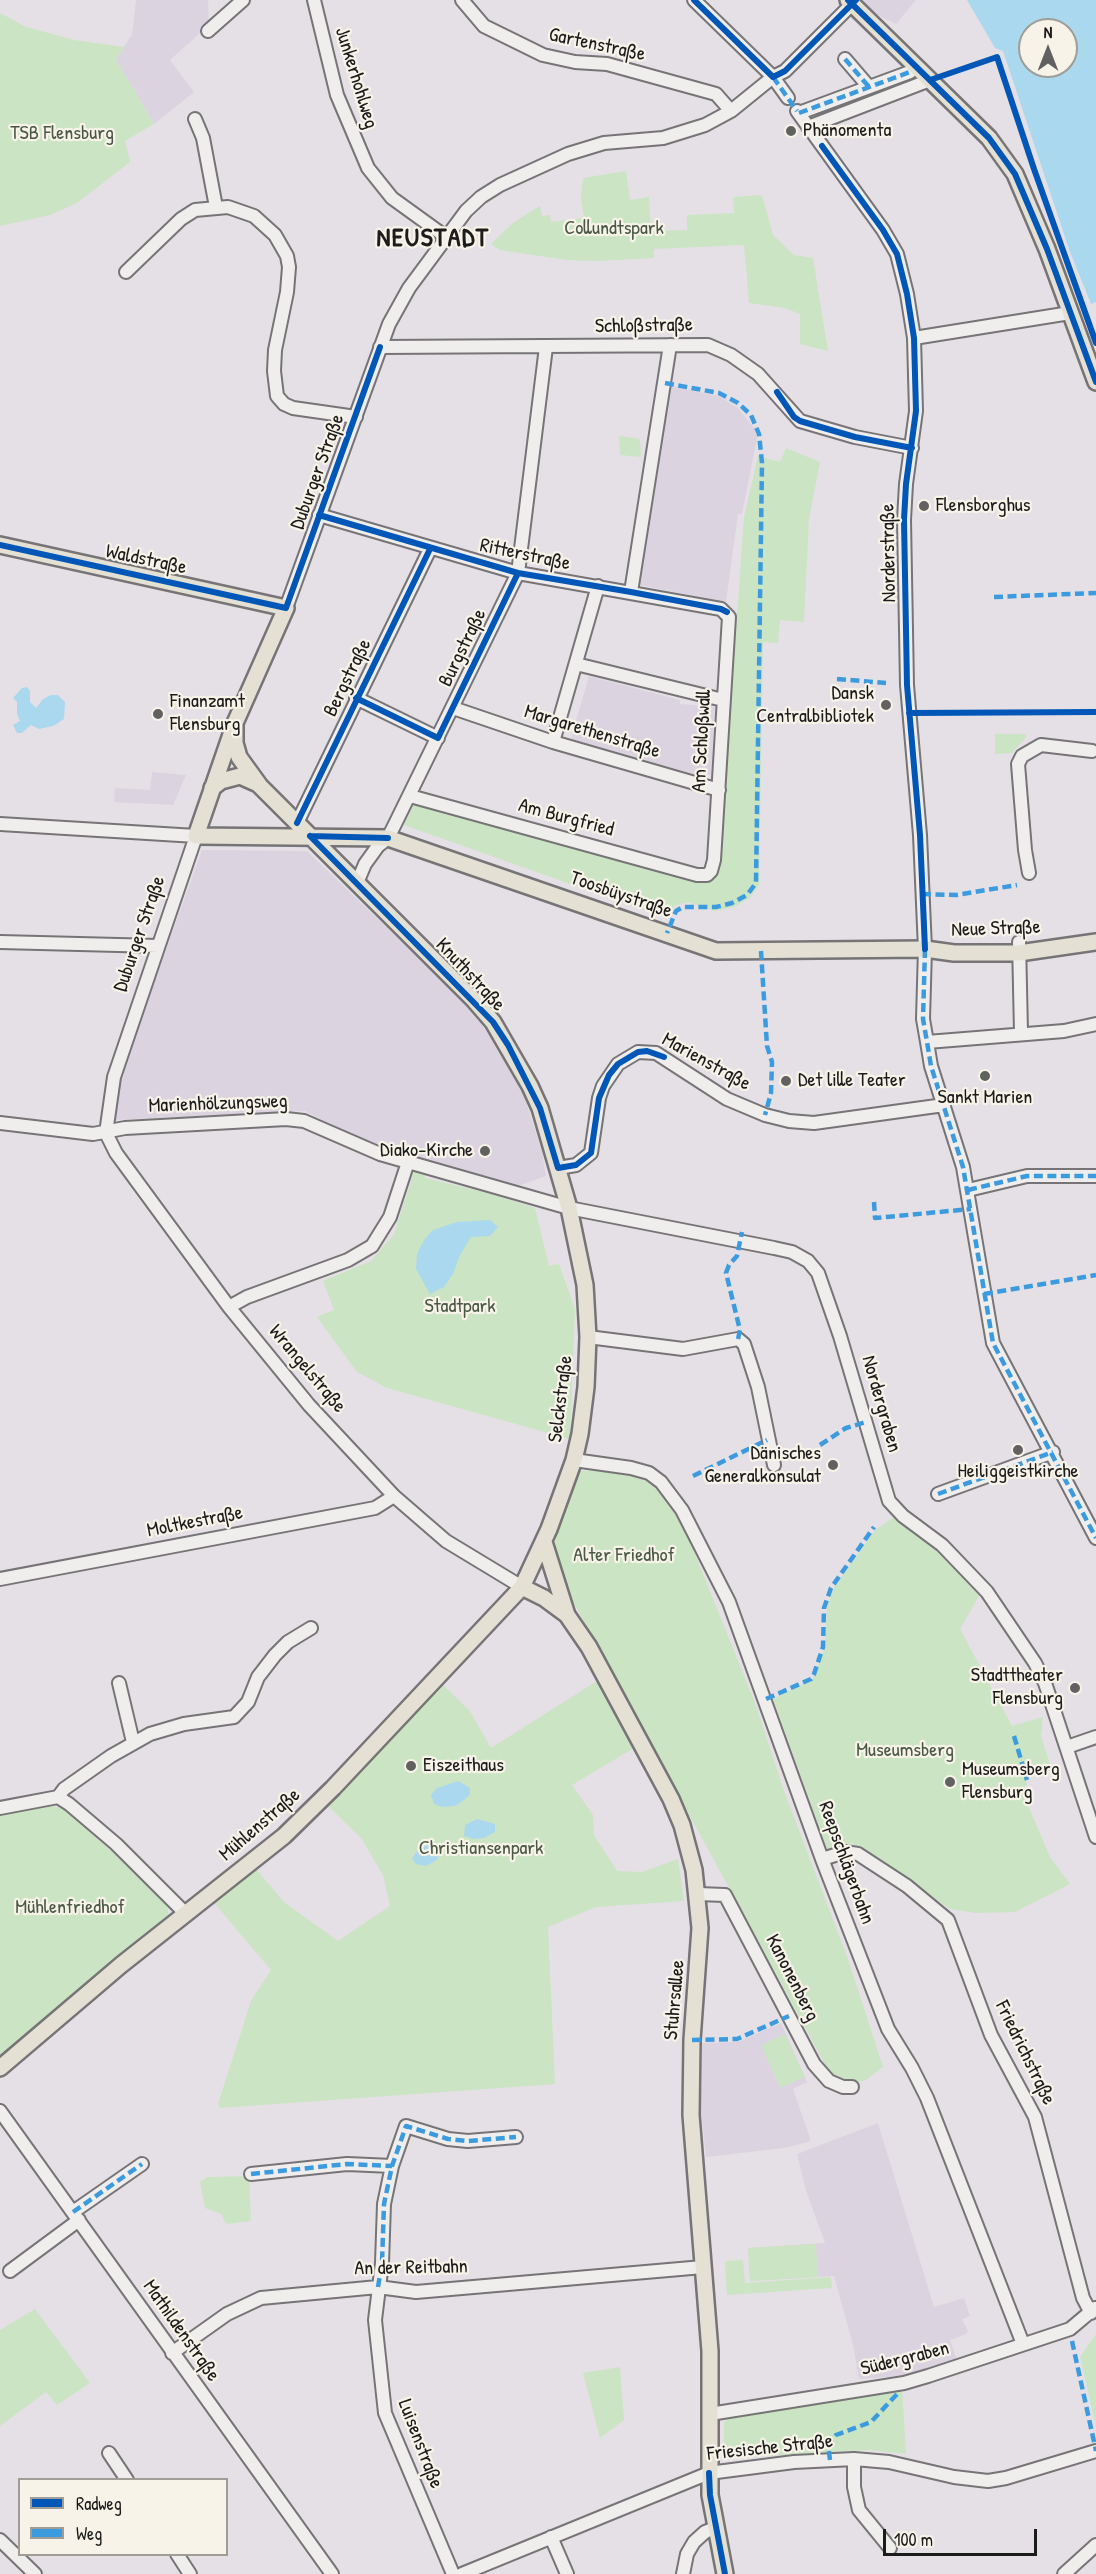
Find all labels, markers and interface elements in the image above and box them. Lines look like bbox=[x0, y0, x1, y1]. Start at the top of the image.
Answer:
north arrow bbox=[1018, 18, 1078, 78]
text: N bbox=[1044, 21, 1052, 43]
street label: Gartenstraße bbox=[547, 23, 647, 67]
street label: Junkerhohlweg bbox=[329, 24, 383, 132]
place label: Phänomenta bbox=[803, 119, 891, 143]
park label: TSB Flensburg bbox=[10, 122, 114, 146]
marker: Phänomenta bbox=[784, 124, 798, 138]
park label: Collundtspark bbox=[564, 217, 664, 241]
district label: NEUSTADT bbox=[377, 223, 489, 255]
street label: Schloßstraße bbox=[595, 313, 693, 339]
street label: Duburger Straße bbox=[286, 411, 350, 533]
place label: Flensborghus bbox=[936, 494, 1031, 518]
marker: Flensborghus bbox=[917, 499, 931, 513]
street label: Norderstraße bbox=[876, 504, 902, 602]
street label: Ritterstraße bbox=[478, 534, 572, 576]
street label: Waldstraße bbox=[103, 540, 189, 580]
street label: Burgstraße bbox=[434, 605, 492, 691]
street label: Bergstraße bbox=[319, 635, 377, 721]
place label: Dansk Centralbibliotek bbox=[756, 682, 874, 729]
street label: Am Schloßwall bbox=[687, 689, 717, 793]
place label: Finanzamt Flensburg bbox=[170, 690, 245, 737]
marker: Dansk Centralbibliotek bbox=[879, 698, 893, 712]
street label: Margarethenstraße bbox=[521, 700, 663, 764]
marker: Finanzamt Flensburg bbox=[151, 707, 165, 721]
street label: Am Burgfried bbox=[516, 794, 616, 842]
street label: Toosbüystraße bbox=[567, 866, 675, 924]
street label: Duburger Straße bbox=[109, 873, 171, 995]
street label: Neue Straße bbox=[951, 915, 1041, 943]
street label: Knuthstraße bbox=[430, 933, 510, 1017]
street label: Marienstraße bbox=[658, 1028, 754, 1096]
place label: Det lille Teater bbox=[798, 1069, 906, 1093]
marker: Sankt Marien bbox=[978, 1069, 992, 1083]
marker: Det lille Teater bbox=[779, 1074, 793, 1088]
place label: Sankt Marien bbox=[938, 1086, 1032, 1110]
street label: Marienhölzungsweg bbox=[148, 1090, 288, 1118]
place label: Diako-Kirche bbox=[380, 1139, 473, 1163]
marker: Diako-Kirche bbox=[478, 1144, 492, 1158]
park label: Stadtpark bbox=[425, 1295, 495, 1319]
street label: Wrangelstraße bbox=[263, 1320, 351, 1418]
street label: Nordergraben bbox=[856, 1353, 906, 1455]
street label: Selckstraße bbox=[544, 1354, 578, 1444]
place label: Dänisches Generalkonsulat bbox=[704, 1442, 821, 1489]
marker: Heiliggeistkirche bbox=[1011, 1443, 1025, 1457]
marker: Dänisches Generalkonsulat bbox=[826, 1458, 840, 1472]
place label: Heiliggeistkirche bbox=[957, 1460, 1079, 1484]
street label: Moltkestraße bbox=[145, 1501, 245, 1543]
park label: Alter Friedhof bbox=[573, 1544, 675, 1568]
place label: Stadttheater Flensburg bbox=[971, 1664, 1063, 1711]
marker: Stadttheater Flensburg bbox=[1068, 1681, 1082, 1695]
park label: Museumsberg bbox=[856, 1739, 954, 1763]
place label: Eiszeithaus bbox=[423, 1754, 504, 1778]
place label: Museumsberg Flensburg bbox=[962, 1758, 1060, 1805]
marker: Eiszeithaus bbox=[404, 1759, 418, 1773]
marker: Museumsberg Flensburg bbox=[943, 1775, 957, 1789]
street label: Mühlenstraße bbox=[215, 1783, 305, 1867]
street label: Reepschlägerbahn bbox=[813, 1798, 879, 1928]
park label: Christiansenpark bbox=[419, 1837, 543, 1861]
park label: Mühlenfriedhof bbox=[15, 1896, 125, 1920]
street label: Kanonenberg bbox=[760, 1931, 824, 2025]
street label: Stuhrsallee bbox=[660, 1959, 690, 2041]
street label: Friedrichstraße bbox=[990, 1997, 1060, 2109]
street label: An der Reitbahn bbox=[354, 2255, 468, 2281]
street label: Mathildenstraße bbox=[137, 2276, 225, 2386]
street label: Südergraben bbox=[858, 2336, 952, 2382]
street label: Luisenstraße bbox=[392, 2396, 448, 2492]
street label: Friesische Straße bbox=[706, 2429, 834, 2467]
legend bbox=[18, 2478, 228, 2556]
text: Radweg bbox=[76, 2491, 122, 2516]
scale bar bbox=[886, 2517, 1040, 2555]
text: Weg bbox=[76, 2521, 102, 2546]
text: 100 m bbox=[894, 2527, 933, 2552]

